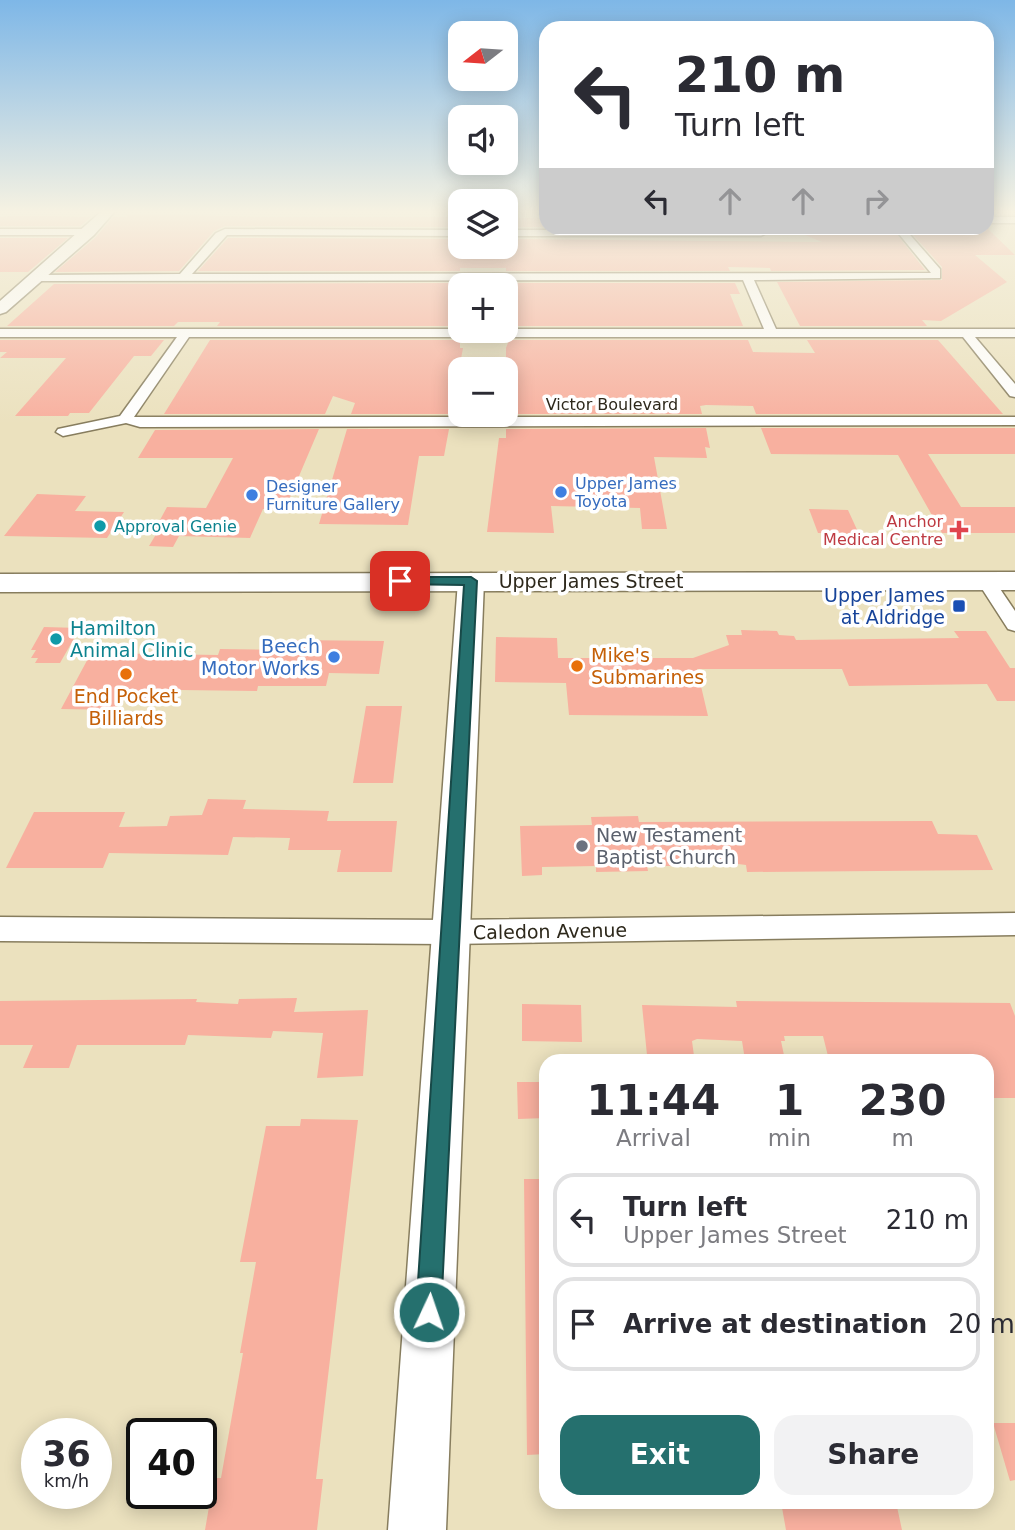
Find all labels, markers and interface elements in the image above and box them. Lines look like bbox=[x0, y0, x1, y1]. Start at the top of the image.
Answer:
north arrow bbox=[448, 21, 518, 91]
map controls bbox=[448, 21, 518, 427]
text: 210 m bbox=[675, 47, 845, 104]
icon: left bbox=[560, 49, 651, 140]
button: sound bbox=[448, 105, 518, 175]
text: Turn left bbox=[675, 106, 805, 144]
icon: left bbox=[638, 182, 676, 220]
icon: ahead bbox=[711, 182, 749, 220]
icon: ahead bbox=[784, 182, 822, 220]
icon: right bbox=[857, 182, 895, 220]
button: layers bbox=[448, 189, 518, 259]
button: + bbox=[448, 273, 518, 343]
button: − bbox=[448, 357, 518, 427]
street label: Victor Boulevard bbox=[546, 395, 678, 414]
place label: Upper James Toyota bbox=[574, 474, 677, 511]
place label: Designer Furniture Gallery bbox=[266, 477, 400, 514]
marker: Upper James Toyota bbox=[553, 484, 569, 500]
marker: Designer Furniture Gallery bbox=[244, 487, 260, 503]
place label: Anchor Medical Centre bbox=[823, 512, 943, 549]
place label: Approval Genie bbox=[114, 517, 237, 536]
marker: Approval Genie bbox=[92, 518, 108, 534]
marker: Anchor Medical Centre bbox=[949, 520, 969, 540]
pin bbox=[370, 551, 430, 611]
icon: arrive bbox=[381, 562, 419, 600]
street label: Upper James Street bbox=[499, 570, 683, 592]
place label: Upper James at Aldridge bbox=[824, 584, 945, 628]
marker: Upper James at Aldridge bbox=[951, 598, 967, 614]
place label: Hamilton Animal Clinic bbox=[70, 617, 193, 661]
marker: Hamilton Animal Clinic bbox=[48, 631, 64, 647]
place label: Beech Motor Works bbox=[201, 635, 320, 679]
place label: Mike's Submarines bbox=[591, 644, 704, 688]
marker: Beech Motor Works bbox=[326, 649, 342, 665]
marker: Mike's Submarines bbox=[569, 658, 585, 674]
marker: End Pocket Billiards bbox=[118, 666, 134, 682]
place label: End Pocket Billiards bbox=[74, 685, 178, 729]
place label: New Testament Baptist Church bbox=[596, 824, 742, 868]
marker: New Testament Baptist Church bbox=[574, 838, 590, 854]
street label: Caledon Avenue bbox=[473, 919, 627, 943]
text: 11:44 bbox=[587, 1076, 720, 1125]
text: 1 bbox=[775, 1076, 804, 1125]
text: 230 bbox=[859, 1076, 946, 1125]
text: Arrival bbox=[616, 1125, 691, 1151]
text: min bbox=[768, 1125, 811, 1151]
text: m bbox=[891, 1125, 914, 1151]
text: Turn left bbox=[623, 1192, 747, 1222]
icon: left bbox=[564, 1201, 602, 1239]
text: 210 m bbox=[886, 1205, 969, 1235]
text: Upper James Street bbox=[623, 1222, 847, 1248]
position arrow bbox=[392, 1275, 466, 1349]
icon: arrive bbox=[564, 1305, 602, 1343]
text: Arrive at destination bbox=[623, 1309, 927, 1339]
text: 20 m bbox=[948, 1309, 1015, 1339]
button: Exit bbox=[560, 1415, 760, 1495]
button: Share bbox=[774, 1415, 973, 1495]
speed limit sign: 40 bbox=[126, 1418, 217, 1509]
text: 36 bbox=[42, 1434, 91, 1474]
text: km/h bbox=[44, 1470, 89, 1491]

